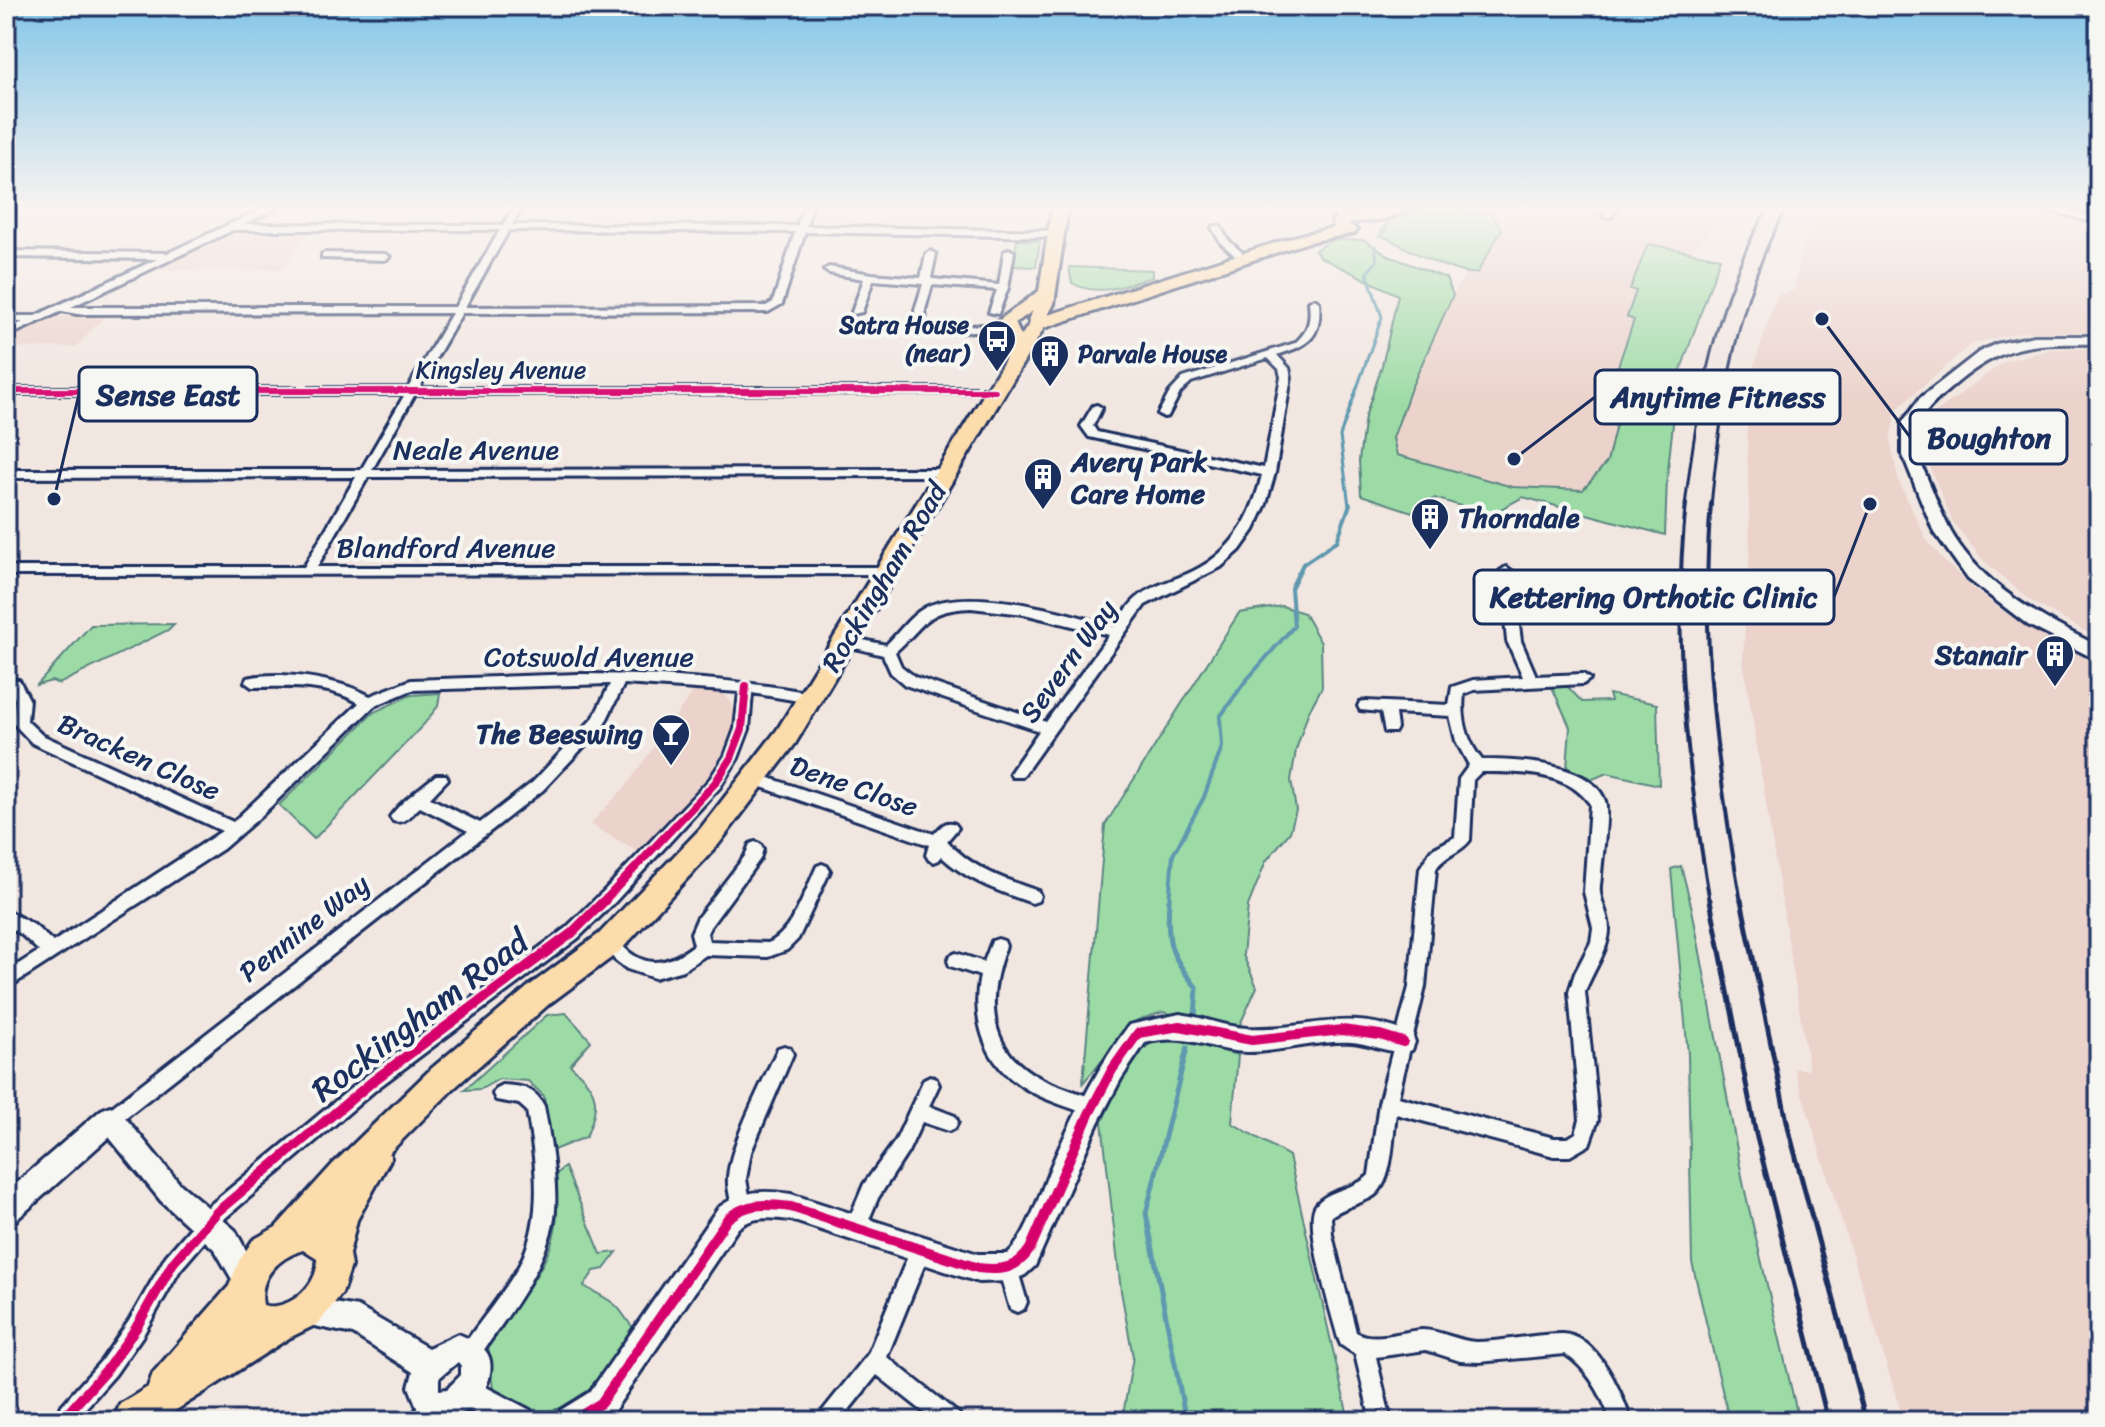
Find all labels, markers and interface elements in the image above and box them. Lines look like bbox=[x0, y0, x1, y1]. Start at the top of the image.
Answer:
place label: Satra House (near) bbox=[838, 304, 970, 374]
bus stop icon: Satra House (near) bbox=[976, 318, 1018, 373]
building icon: Parvale House bbox=[1029, 333, 1071, 388]
place label: Parvale House bbox=[1078, 333, 1227, 375]
street label: Kingsley Avenue bbox=[416, 349, 586, 391]
callout: Sense East bbox=[79, 367, 257, 421]
text: Sense East bbox=[95, 368, 240, 422]
callout: Anytime Fitness bbox=[1595, 370, 1840, 424]
text: Anytime Fitness bbox=[1608, 370, 1827, 424]
callout: Boughton bbox=[1910, 410, 2067, 464]
text: Boughton bbox=[1927, 411, 2052, 465]
street label: Neale Avenue bbox=[393, 425, 559, 474]
place label: Avery Park Care Home bbox=[1070, 437, 1208, 518]
building icon: Avery Park Care Home bbox=[1022, 456, 1064, 511]
street label: Rockingham Road bbox=[808, 470, 961, 682]
place label: Thorndale bbox=[1458, 493, 1580, 542]
building icon: Thorndale bbox=[1409, 496, 1451, 551]
street label: Blandford Avenue bbox=[336, 523, 556, 572]
callout: Kettering Orthotic Clinic bbox=[1474, 570, 1834, 624]
text: Kettering Orthotic Clinic bbox=[1489, 570, 1818, 624]
street label: Severn Way bbox=[1006, 588, 1130, 733]
place label: Stanair bbox=[1934, 630, 2030, 679]
street label: Cotswold Avenue bbox=[484, 632, 694, 681]
building icon: Stanair bbox=[2034, 633, 2076, 688]
street label: Bracken Close bbox=[50, 699, 228, 815]
place label: The Beeswing bbox=[476, 709, 643, 758]
bar icon: The Beeswing bbox=[650, 712, 692, 767]
street label: Dene Close bbox=[783, 741, 925, 831]
street label: Pennine Way bbox=[228, 861, 381, 995]
street label: Rockingham Road bbox=[298, 912, 544, 1118]

